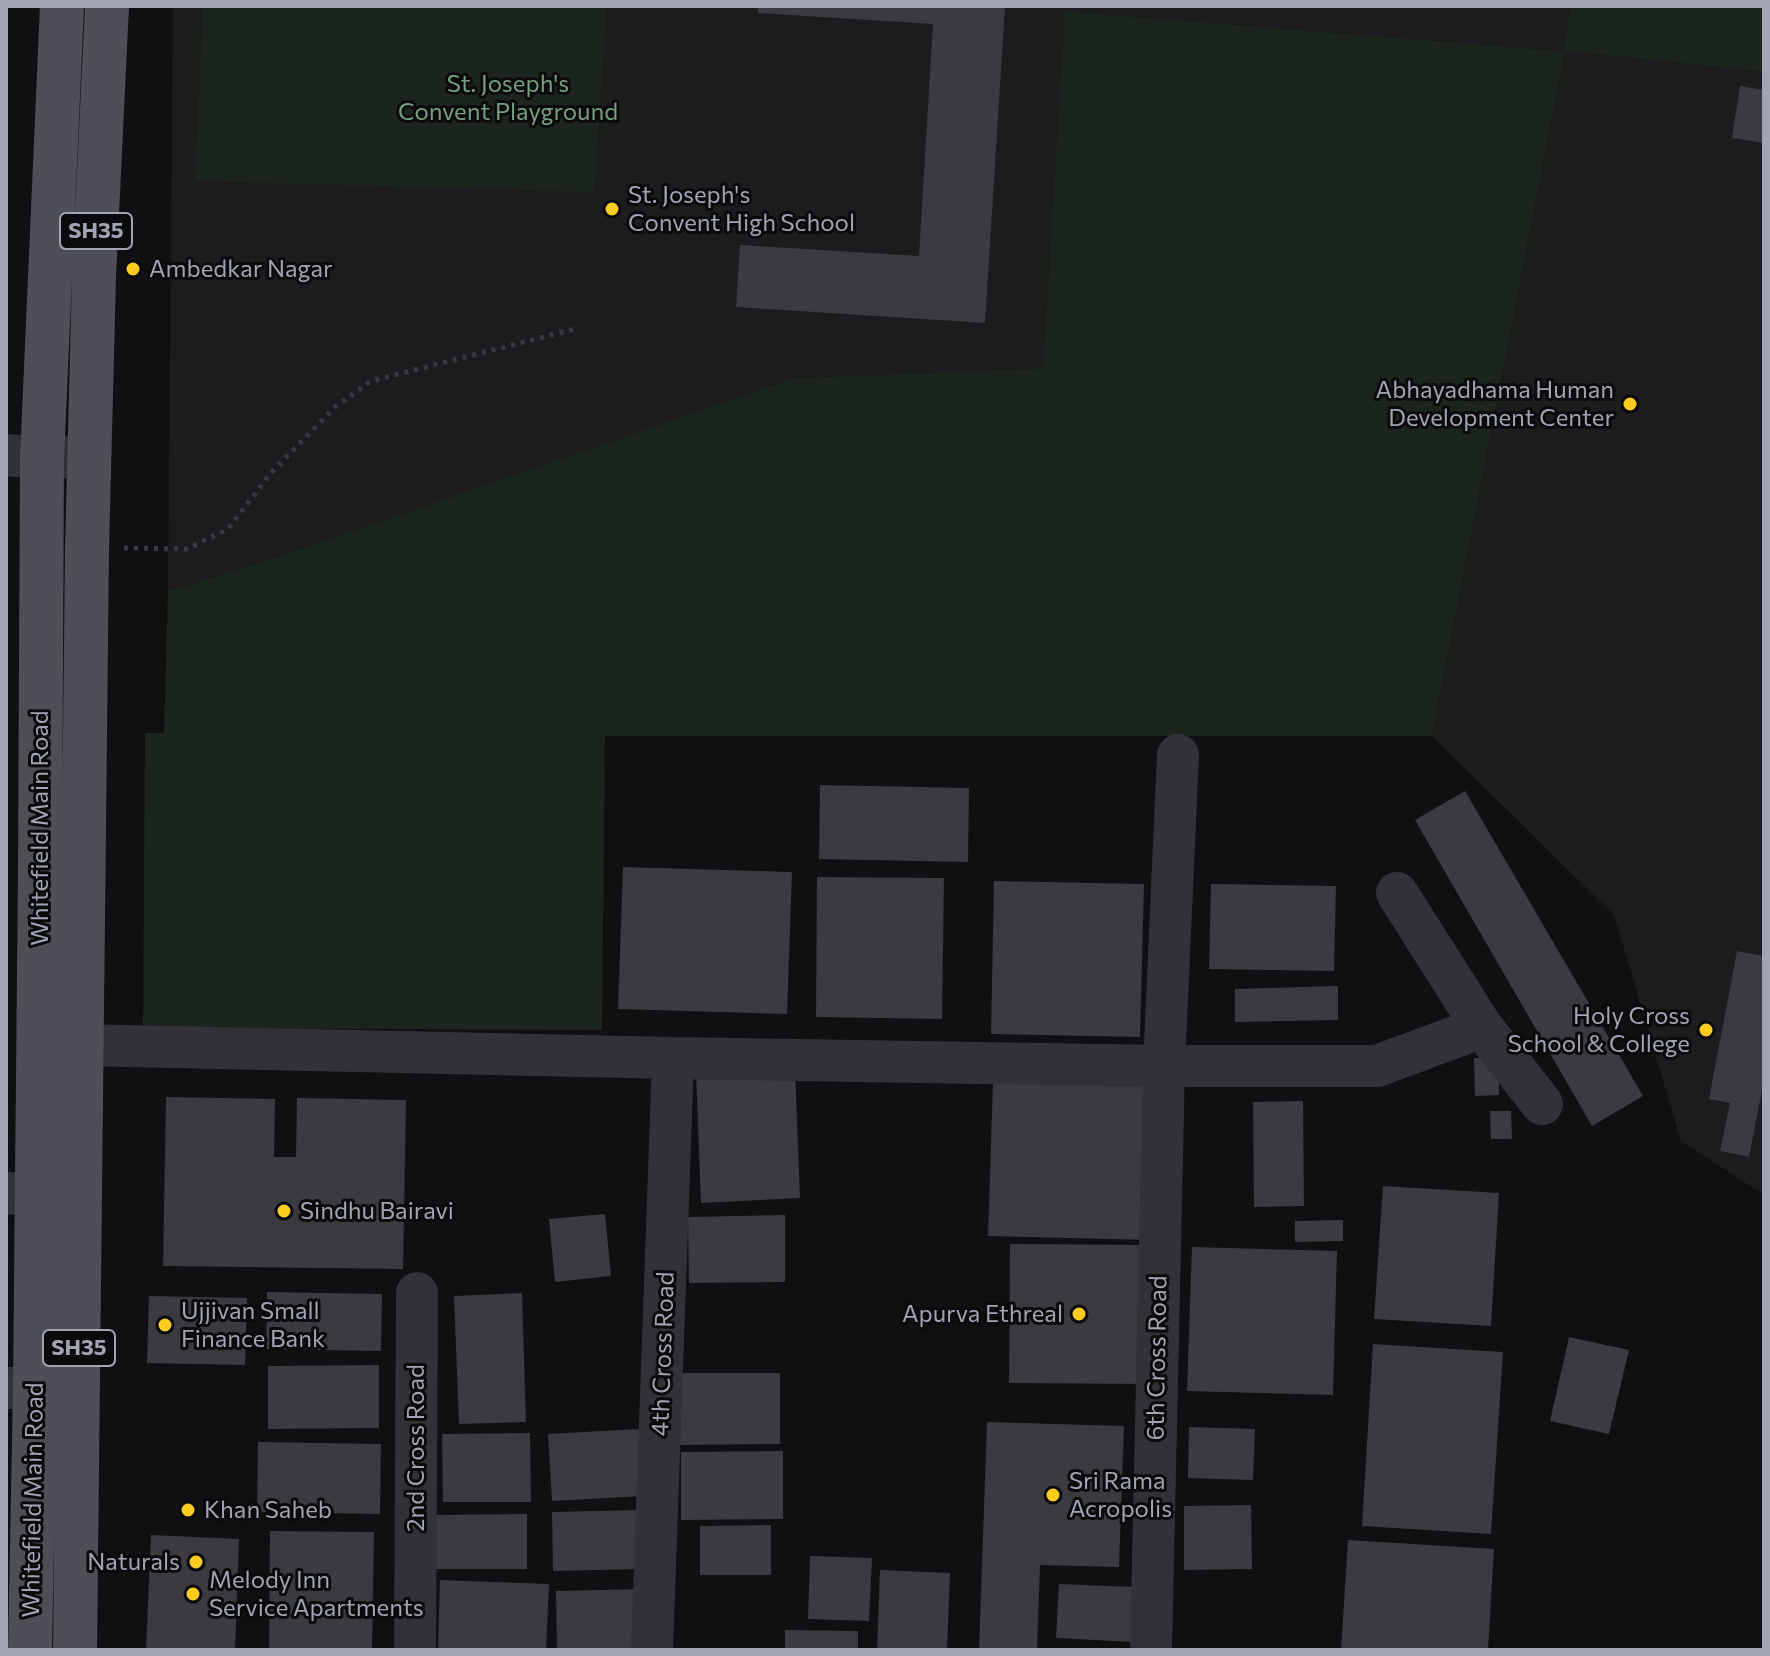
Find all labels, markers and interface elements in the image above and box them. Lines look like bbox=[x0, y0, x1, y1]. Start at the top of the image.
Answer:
park label: St. Joseph's Convent Playground bbox=[398, 70, 618, 126]
place label: St. Joseph's Convent High School bbox=[628, 181, 855, 237]
marker: St. Joseph's Convent High School bbox=[603, 200, 621, 218]
road number: SH35 bbox=[60, 213, 132, 249]
place label: Ambedkar Nagar bbox=[149, 255, 333, 283]
marker: Ambedkar Nagar bbox=[124, 260, 142, 278]
place label: Abhayadhama Human Development Center bbox=[1376, 376, 1614, 432]
marker: Abhayadhama Human Development Center bbox=[1621, 395, 1639, 413]
street label: Whitefield Main Road bbox=[26, 710, 54, 946]
place label: Holy Cross School & College bbox=[1508, 1002, 1690, 1058]
marker: Holy Cross School & College bbox=[1697, 1021, 1715, 1039]
place label: Sindhu Bairavi bbox=[300, 1197, 454, 1225]
marker: Sindhu Bairavi bbox=[275, 1202, 293, 1220]
street label: 4th Cross Road bbox=[646, 1271, 680, 1437]
street label: 6th Cross Road bbox=[1141, 1275, 1173, 1441]
place label: Ujjivan Small Finance Bank bbox=[181, 1297, 325, 1353]
place label: Apurva Ethreal bbox=[902, 1300, 1063, 1328]
marker: Apurva Ethreal bbox=[1070, 1305, 1088, 1323]
marker: Ujjivan Small Finance Bank bbox=[156, 1316, 174, 1334]
road number: SH35 bbox=[43, 1330, 115, 1366]
street label: 2nd Cross Road bbox=[402, 1364, 430, 1532]
street label: Whitefield Main Road bbox=[17, 1382, 49, 1618]
place label: Sri Rama Acropolis bbox=[1069, 1467, 1172, 1523]
marker: Sri Rama Acropolis bbox=[1044, 1486, 1062, 1504]
place label: Khan Saheb bbox=[204, 1496, 332, 1524]
marker: Khan Saheb bbox=[179, 1501, 197, 1519]
place label: Naturals bbox=[87, 1548, 180, 1576]
marker: Naturals bbox=[187, 1553, 205, 1571]
place label: Melody Inn Service Apartments bbox=[209, 1566, 424, 1622]
marker: Melody Inn Service Apartments bbox=[184, 1585, 202, 1603]

